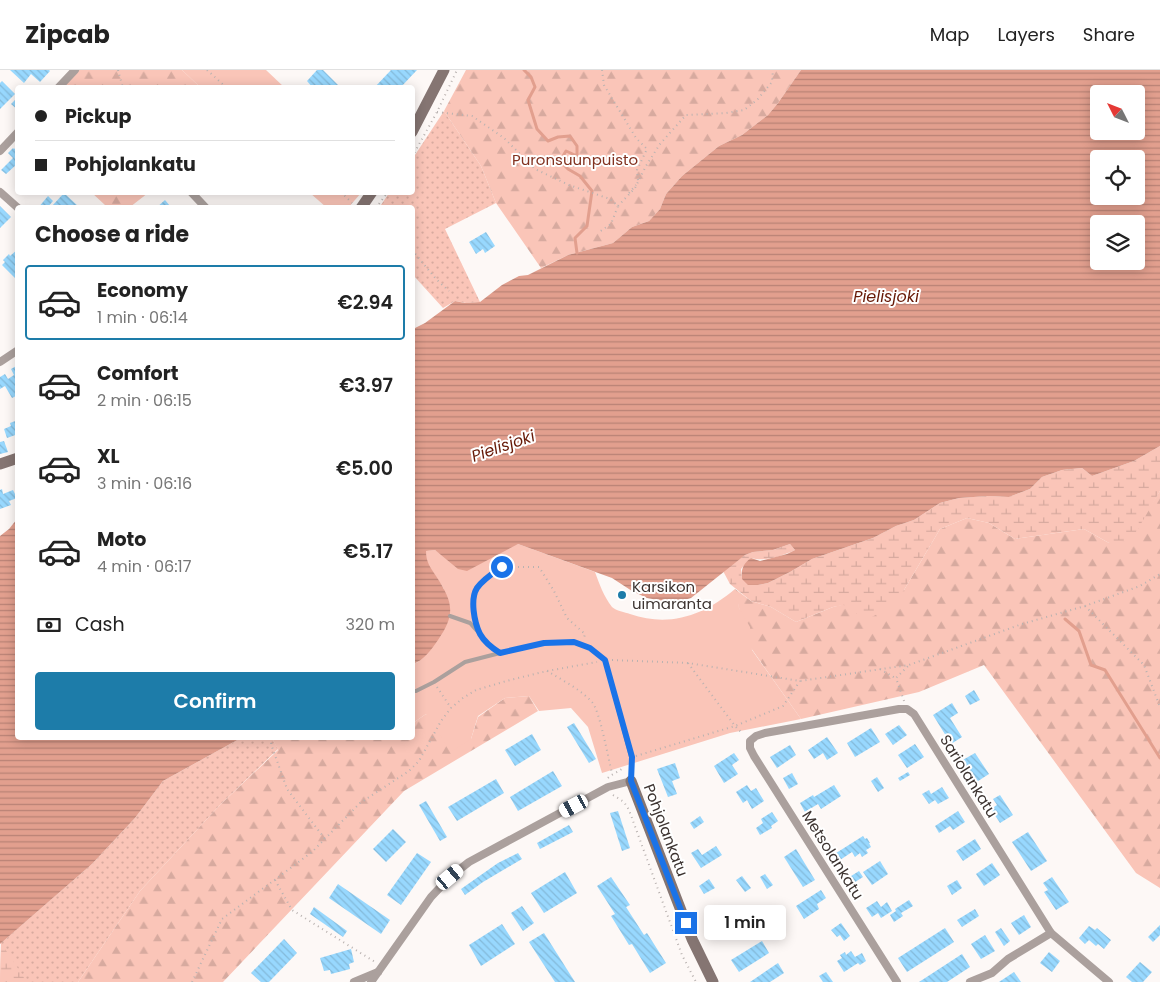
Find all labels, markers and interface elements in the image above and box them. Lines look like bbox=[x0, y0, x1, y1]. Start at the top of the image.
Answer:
text: Zipcab bbox=[25, 18, 110, 51]
text: Map bbox=[930, 22, 970, 47]
text: Layers bbox=[998, 22, 1055, 47]
text: Share bbox=[1083, 22, 1135, 47]
north arrow bbox=[1090, 85, 1145, 140]
map controls bbox=[1090, 85, 1145, 270]
text: Pickup bbox=[65, 103, 131, 130]
park label: Puronsuunpuisto bbox=[512, 149, 638, 170]
button: locate bbox=[1090, 150, 1145, 205]
text: Pohjolankatu bbox=[65, 151, 196, 178]
button: layers bbox=[1090, 215, 1145, 270]
text: Choose a ride bbox=[35, 219, 189, 250]
text: Economy bbox=[97, 277, 188, 304]
icon: car bbox=[37, 280, 82, 325]
water label: Pielisjoki bbox=[853, 285, 920, 308]
text: €2.94 bbox=[338, 289, 393, 316]
text: 1 min · 06:14 bbox=[97, 306, 188, 329]
text: Comfort bbox=[97, 360, 179, 387]
icon: car bbox=[37, 363, 82, 408]
text: €3.97 bbox=[339, 372, 393, 399]
text: 2 min · 06:15 bbox=[97, 389, 192, 412]
water label: Pielisjoki bbox=[468, 424, 539, 468]
text: XL bbox=[97, 443, 120, 470]
icon: car bbox=[37, 446, 82, 491]
text: €5.00 bbox=[336, 455, 393, 482]
text: 3 min · 06:16 bbox=[97, 472, 192, 495]
text: Moto bbox=[97, 526, 146, 553]
icon: car bbox=[37, 529, 82, 574]
text: €5.17 bbox=[343, 538, 393, 565]
text: 4 min · 06:17 bbox=[97, 555, 191, 578]
route start bbox=[491, 556, 513, 578]
place label: Karsikon uimaranta bbox=[632, 576, 712, 614]
marker: Karsikon uimaranta bbox=[616, 589, 628, 601]
icon: cash bbox=[35, 611, 63, 639]
text: Cash bbox=[75, 611, 125, 638]
text: 320 m bbox=[346, 613, 395, 636]
button: Confirm bbox=[35, 672, 395, 730]
street label: Sariolankatu bbox=[935, 730, 1003, 822]
street label: Pohjolankatu bbox=[639, 781, 693, 879]
car bbox=[557, 792, 590, 820]
street label: Metsolankatu bbox=[797, 806, 869, 904]
car bbox=[433, 862, 466, 892]
callout: 1 min bbox=[704, 906, 786, 940]
text: 1 min bbox=[724, 911, 766, 934]
route end bbox=[675, 912, 697, 934]

